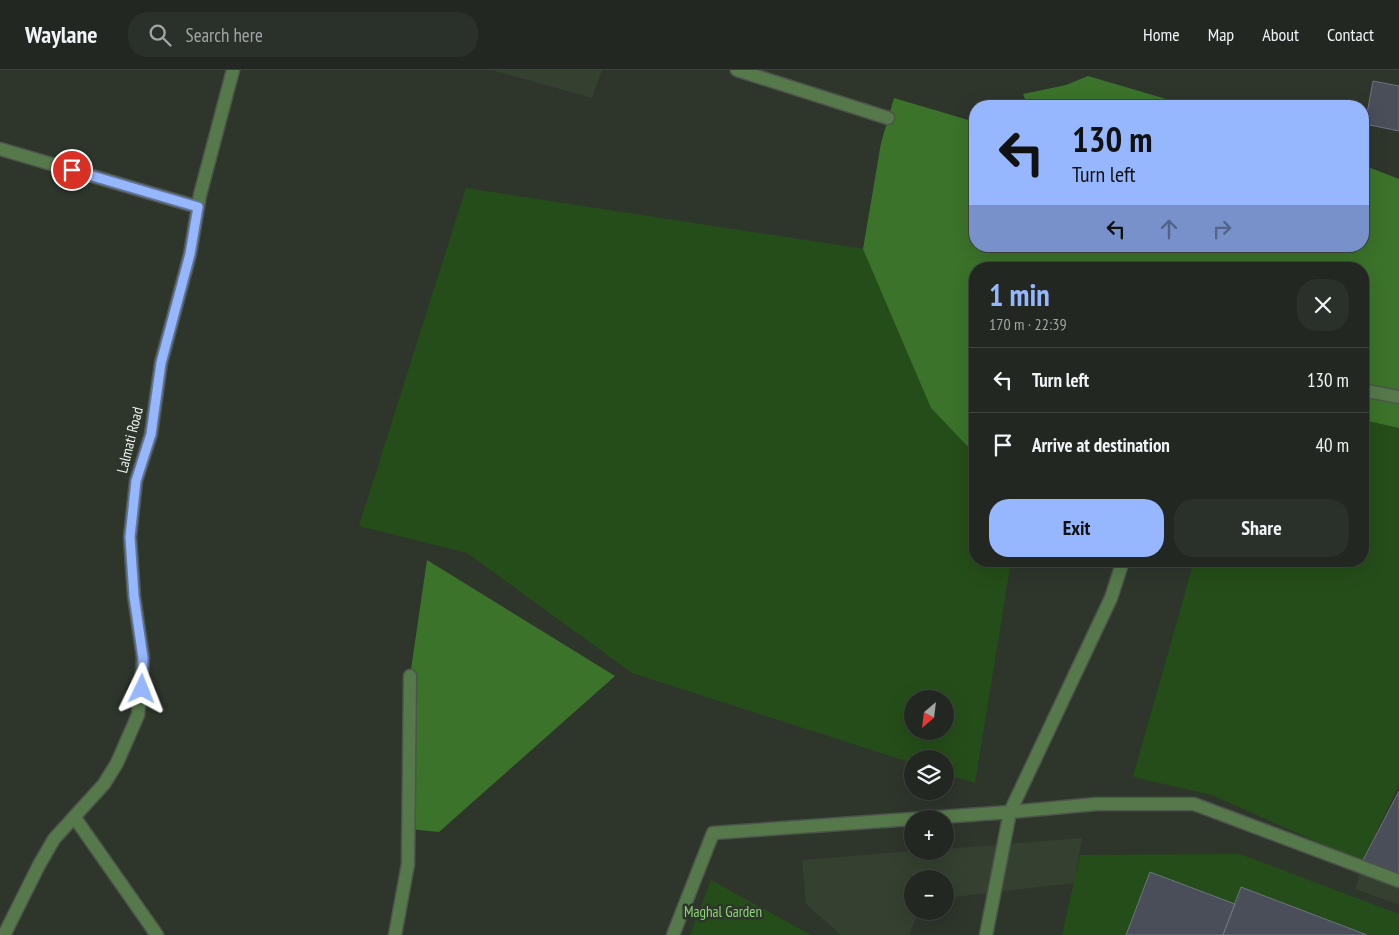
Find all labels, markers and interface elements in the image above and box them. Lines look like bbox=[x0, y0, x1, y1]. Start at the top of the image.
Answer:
search box bbox=[128, 12, 478, 57]
text: Waylane bbox=[25, 19, 98, 50]
icon: search bbox=[146, 21, 174, 49]
text: Search here bbox=[186, 23, 263, 47]
text: Home bbox=[1143, 23, 1180, 46]
text: Map bbox=[1208, 23, 1234, 46]
text: About bbox=[1262, 23, 1299, 46]
text: Contact bbox=[1327, 23, 1374, 46]
text: 130 m bbox=[1072, 116, 1153, 162]
icon: left bbox=[989, 120, 1054, 185]
pin bbox=[51, 149, 93, 191]
icon: arrive bbox=[58, 156, 86, 184]
text: Turn left bbox=[1072, 160, 1136, 188]
icon: left bbox=[1102, 215, 1130, 243]
icon: ahead bbox=[1155, 215, 1183, 243]
icon: right bbox=[1208, 215, 1236, 243]
text: 1 min bbox=[989, 275, 1050, 314]
button: close bbox=[1297, 279, 1349, 331]
text: 170 m · 22:39 bbox=[989, 314, 1067, 334]
icon: left bbox=[989, 366, 1017, 394]
text: Turn left bbox=[1032, 368, 1089, 392]
text: 130 m bbox=[1307, 368, 1349, 392]
street label: Lalmati Road bbox=[112, 405, 147, 475]
icon: arrive bbox=[989, 431, 1017, 459]
text: Arrive at destination bbox=[1032, 433, 1170, 457]
text: 40 m bbox=[1316, 433, 1349, 457]
button: Exit bbox=[989, 499, 1164, 557]
button: Share bbox=[1174, 499, 1349, 557]
position arrow bbox=[115, 662, 167, 714]
north arrow bbox=[904, 690, 954, 740]
map controls bbox=[904, 690, 954, 920]
button: layers bbox=[904, 750, 954, 800]
button: + bbox=[904, 810, 954, 860]
button: − bbox=[904, 870, 954, 920]
park label: Maghal Garden bbox=[684, 902, 762, 921]

